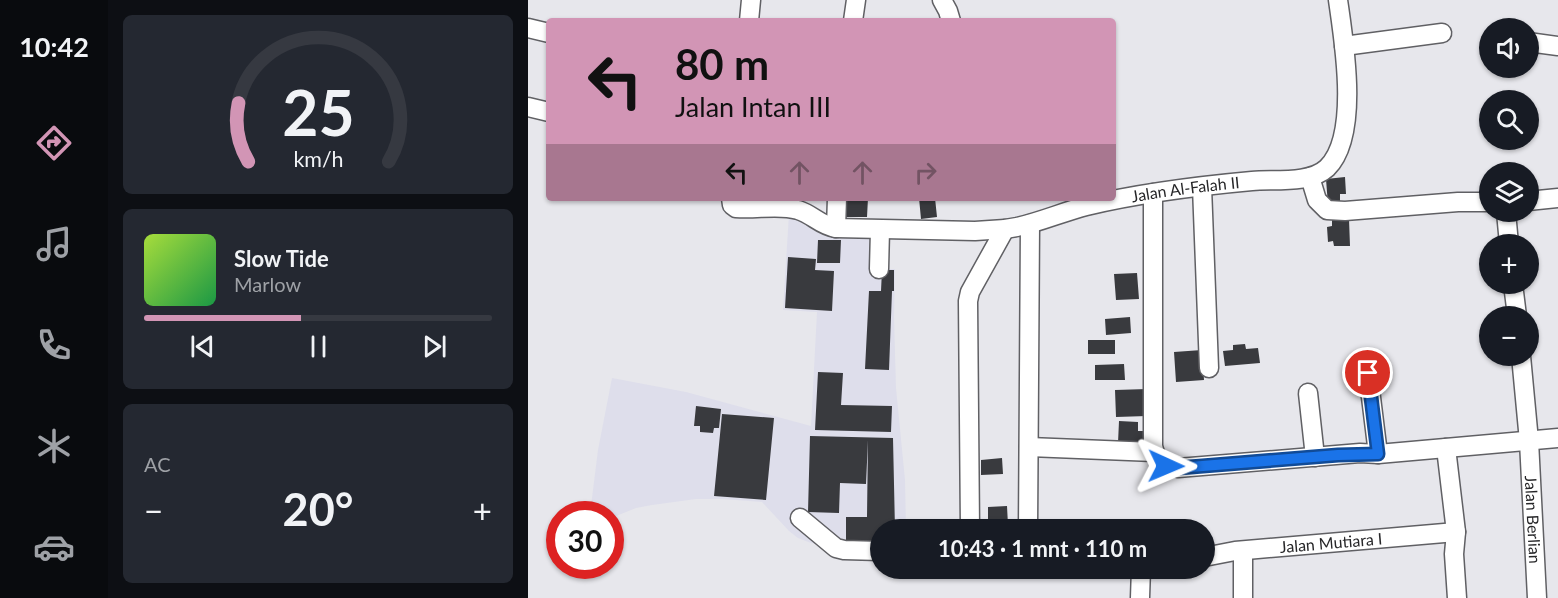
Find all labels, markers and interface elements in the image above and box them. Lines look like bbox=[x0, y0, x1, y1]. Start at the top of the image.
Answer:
map controls bbox=[1479, 18, 1539, 366]
button: sound bbox=[1479, 18, 1539, 78]
text: 10:42 bbox=[19, 30, 89, 63]
text: 80 m bbox=[675, 39, 769, 89]
icon: left bbox=[576, 42, 654, 120]
text: 25 bbox=[282, 74, 354, 149]
text: Jalan Intan III bbox=[675, 90, 831, 123]
button: search bbox=[1479, 90, 1539, 150]
icon: directions bbox=[33, 122, 75, 164]
text: km/h bbox=[293, 146, 343, 172]
icon: left bbox=[720, 156, 753, 189]
icon: ahead bbox=[783, 156, 816, 189]
icon: ahead bbox=[846, 156, 879, 189]
icon: right bbox=[909, 156, 942, 189]
button: layers bbox=[1479, 162, 1539, 222]
street label: Jalan Al-Falah II bbox=[1130, 172, 1240, 205]
icon: music bbox=[33, 223, 75, 265]
button: + bbox=[1479, 234, 1539, 294]
text: Slow Tide bbox=[234, 245, 329, 272]
text: Marlow bbox=[234, 272, 301, 296]
button: − bbox=[1479, 306, 1539, 366]
icon: phone bbox=[33, 324, 75, 366]
icon: previous bbox=[186, 330, 219, 363]
icon: pause bbox=[302, 330, 335, 363]
icon: next bbox=[418, 330, 451, 363]
pin bbox=[1342, 347, 1393, 398]
icon: arrive bbox=[1351, 356, 1384, 389]
icon: climate bbox=[33, 425, 75, 467]
position arrow bbox=[1134, 434, 1198, 498]
text: AC bbox=[144, 452, 171, 476]
street label: Jalan Berlian bbox=[1522, 475, 1545, 564]
text: 20° bbox=[283, 482, 353, 536]
text: − bbox=[144, 490, 163, 530]
text: + bbox=[473, 490, 492, 530]
speed limit sign: 30 bbox=[546, 501, 624, 579]
icon: car bbox=[33, 526, 75, 568]
street label: Jalan Mutiara I bbox=[1279, 528, 1383, 556]
text: 10:43 · 1 mnt · 110 m bbox=[938, 535, 1147, 562]

